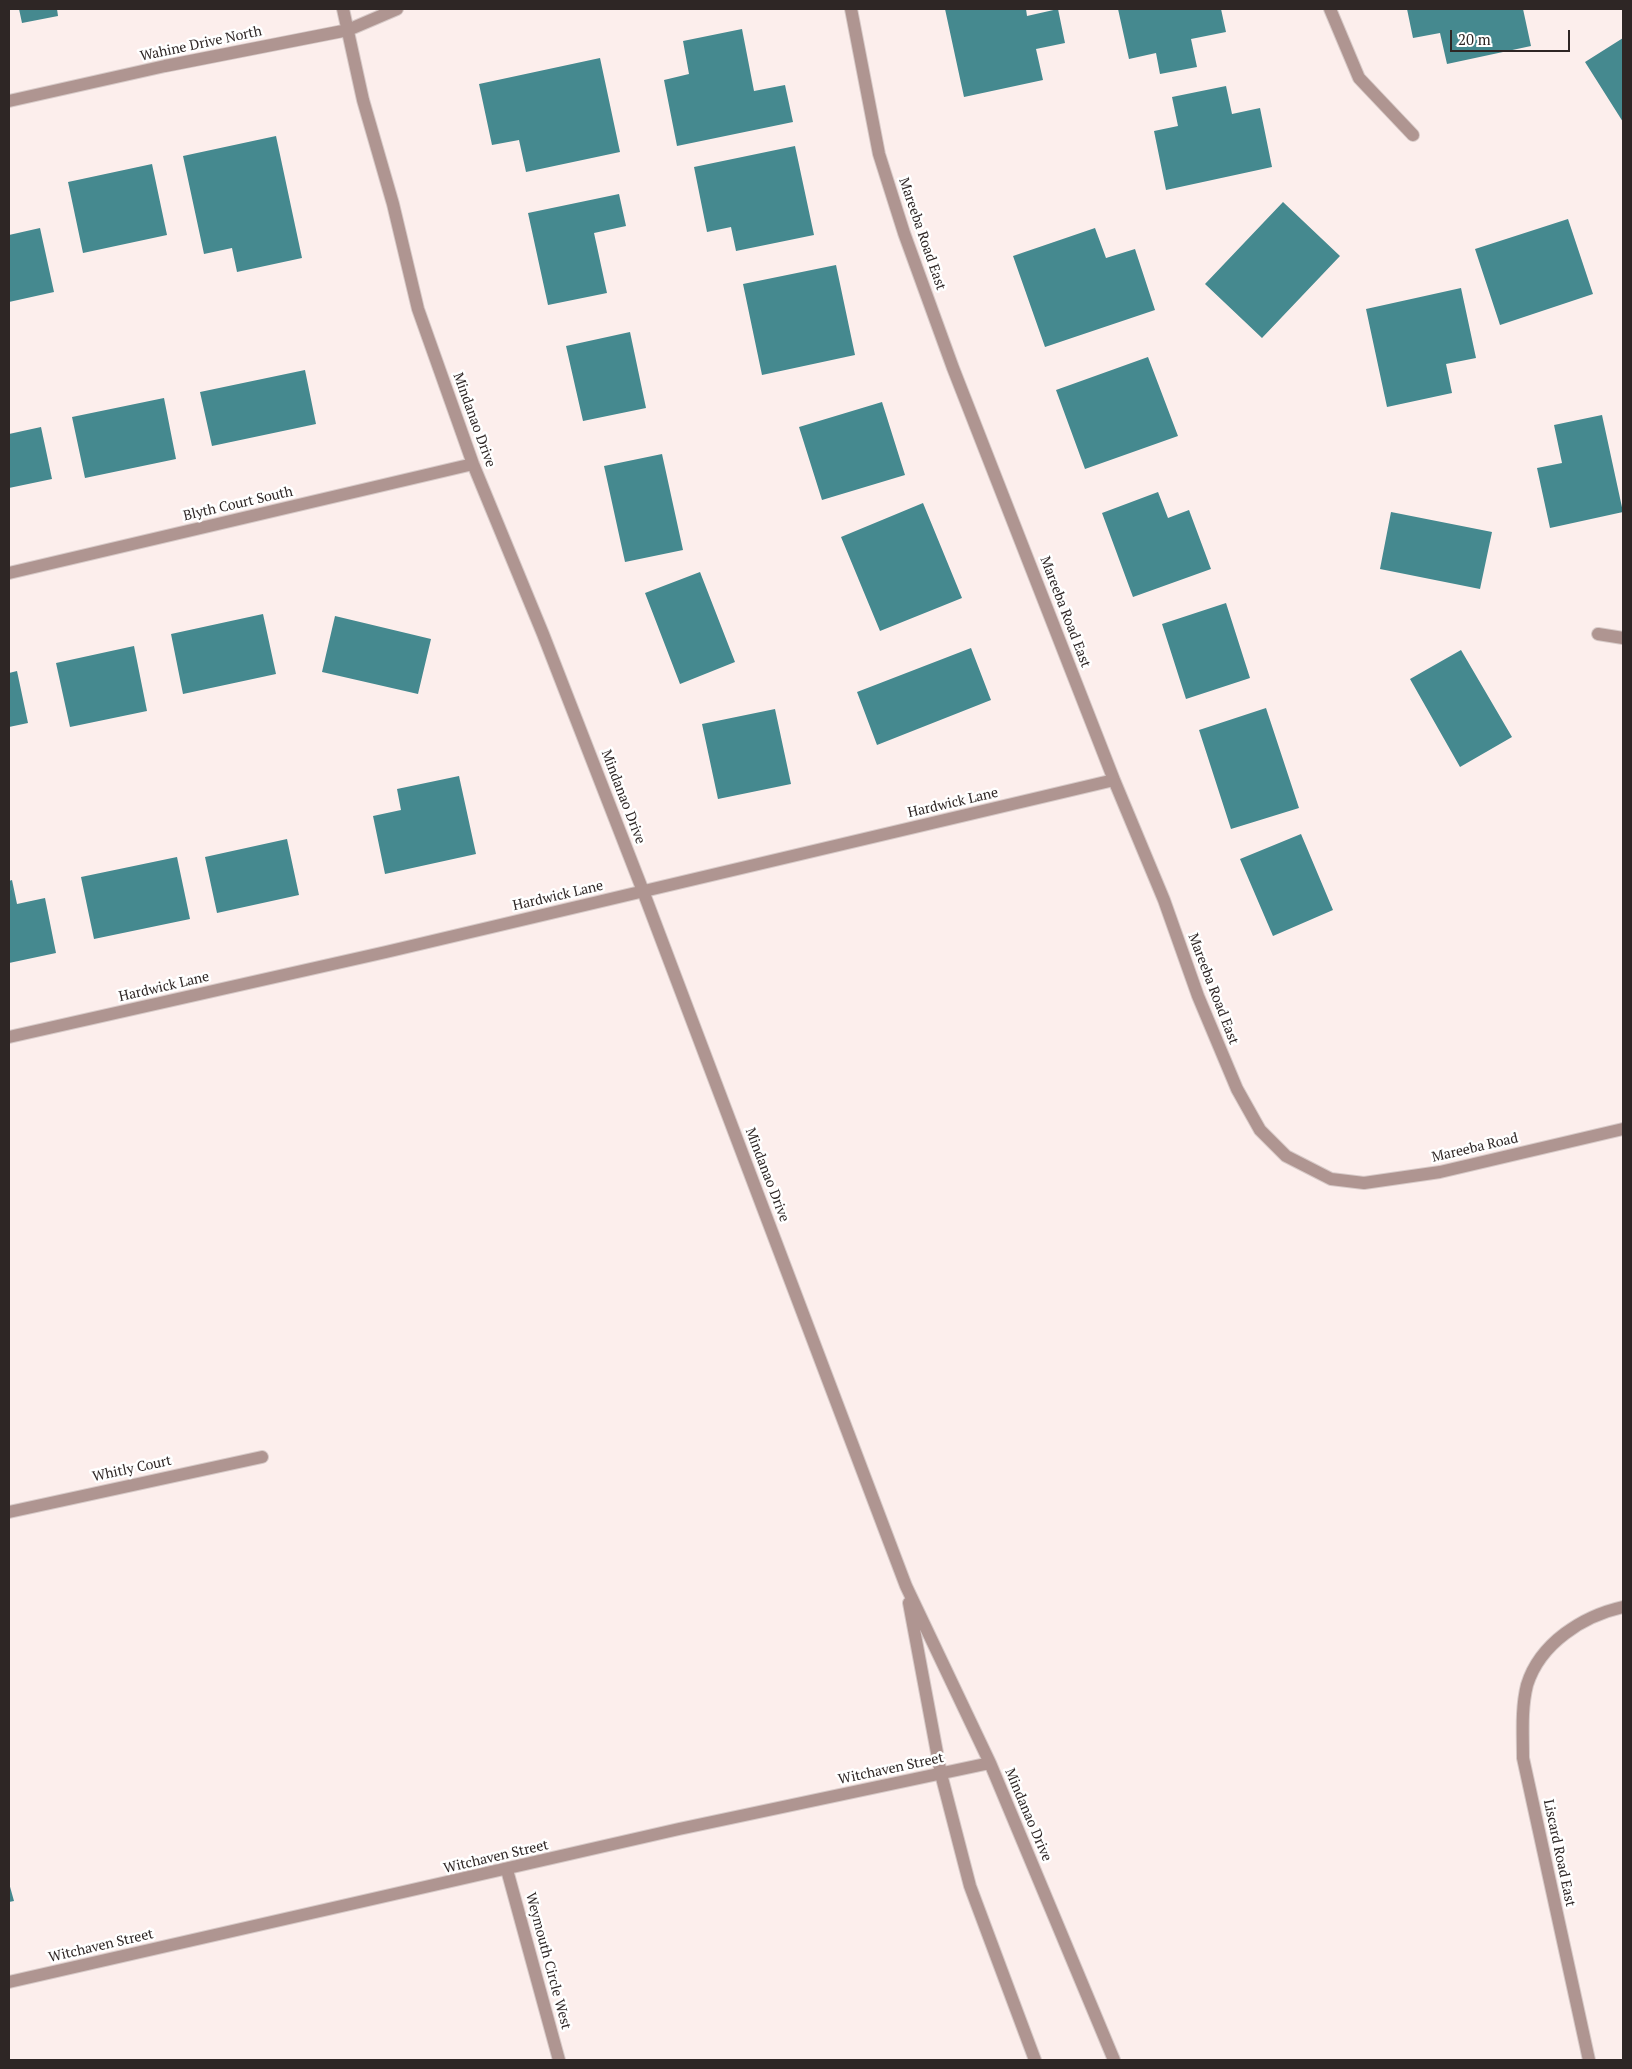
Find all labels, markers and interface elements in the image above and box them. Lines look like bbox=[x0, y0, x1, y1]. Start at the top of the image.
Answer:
scale bar bbox=[1452, 20, 1572, 52]
street label: Wahine Drive North bbox=[139, 23, 263, 65]
text: 20 m bbox=[1458, 29, 1491, 49]
street label: Mareeba Road East bbox=[895, 176, 949, 292]
street label: Mindanao Drive bbox=[449, 370, 499, 470]
street label: Blyth Court South bbox=[182, 483, 294, 525]
street label: Mareeba Road East bbox=[1036, 554, 1094, 670]
street label: Mindanao Drive bbox=[597, 748, 649, 846]
street label: Hardwick Lane bbox=[906, 784, 1000, 822]
street label: Hardwick Lane bbox=[511, 877, 605, 915]
street label: Mareeba Road East bbox=[1184, 931, 1242, 1047]
street label: Hardwick Lane bbox=[117, 968, 211, 1006]
street label: Mindanao Drive bbox=[741, 1126, 793, 1224]
street label: Mareeba Road bbox=[1430, 1130, 1520, 1166]
street label: Whitly Court bbox=[91, 1452, 173, 1486]
street label: Witchaven Street bbox=[837, 1750, 945, 1788]
street label: Mindanao Drive bbox=[1001, 1766, 1055, 1864]
street label: Liscard Road East bbox=[1539, 1798, 1579, 1908]
street label: Witchaven Street bbox=[442, 1837, 550, 1877]
street label: Weymouth Circle West bbox=[522, 1891, 574, 2031]
street label: Witchaven Street bbox=[47, 1926, 155, 1966]

